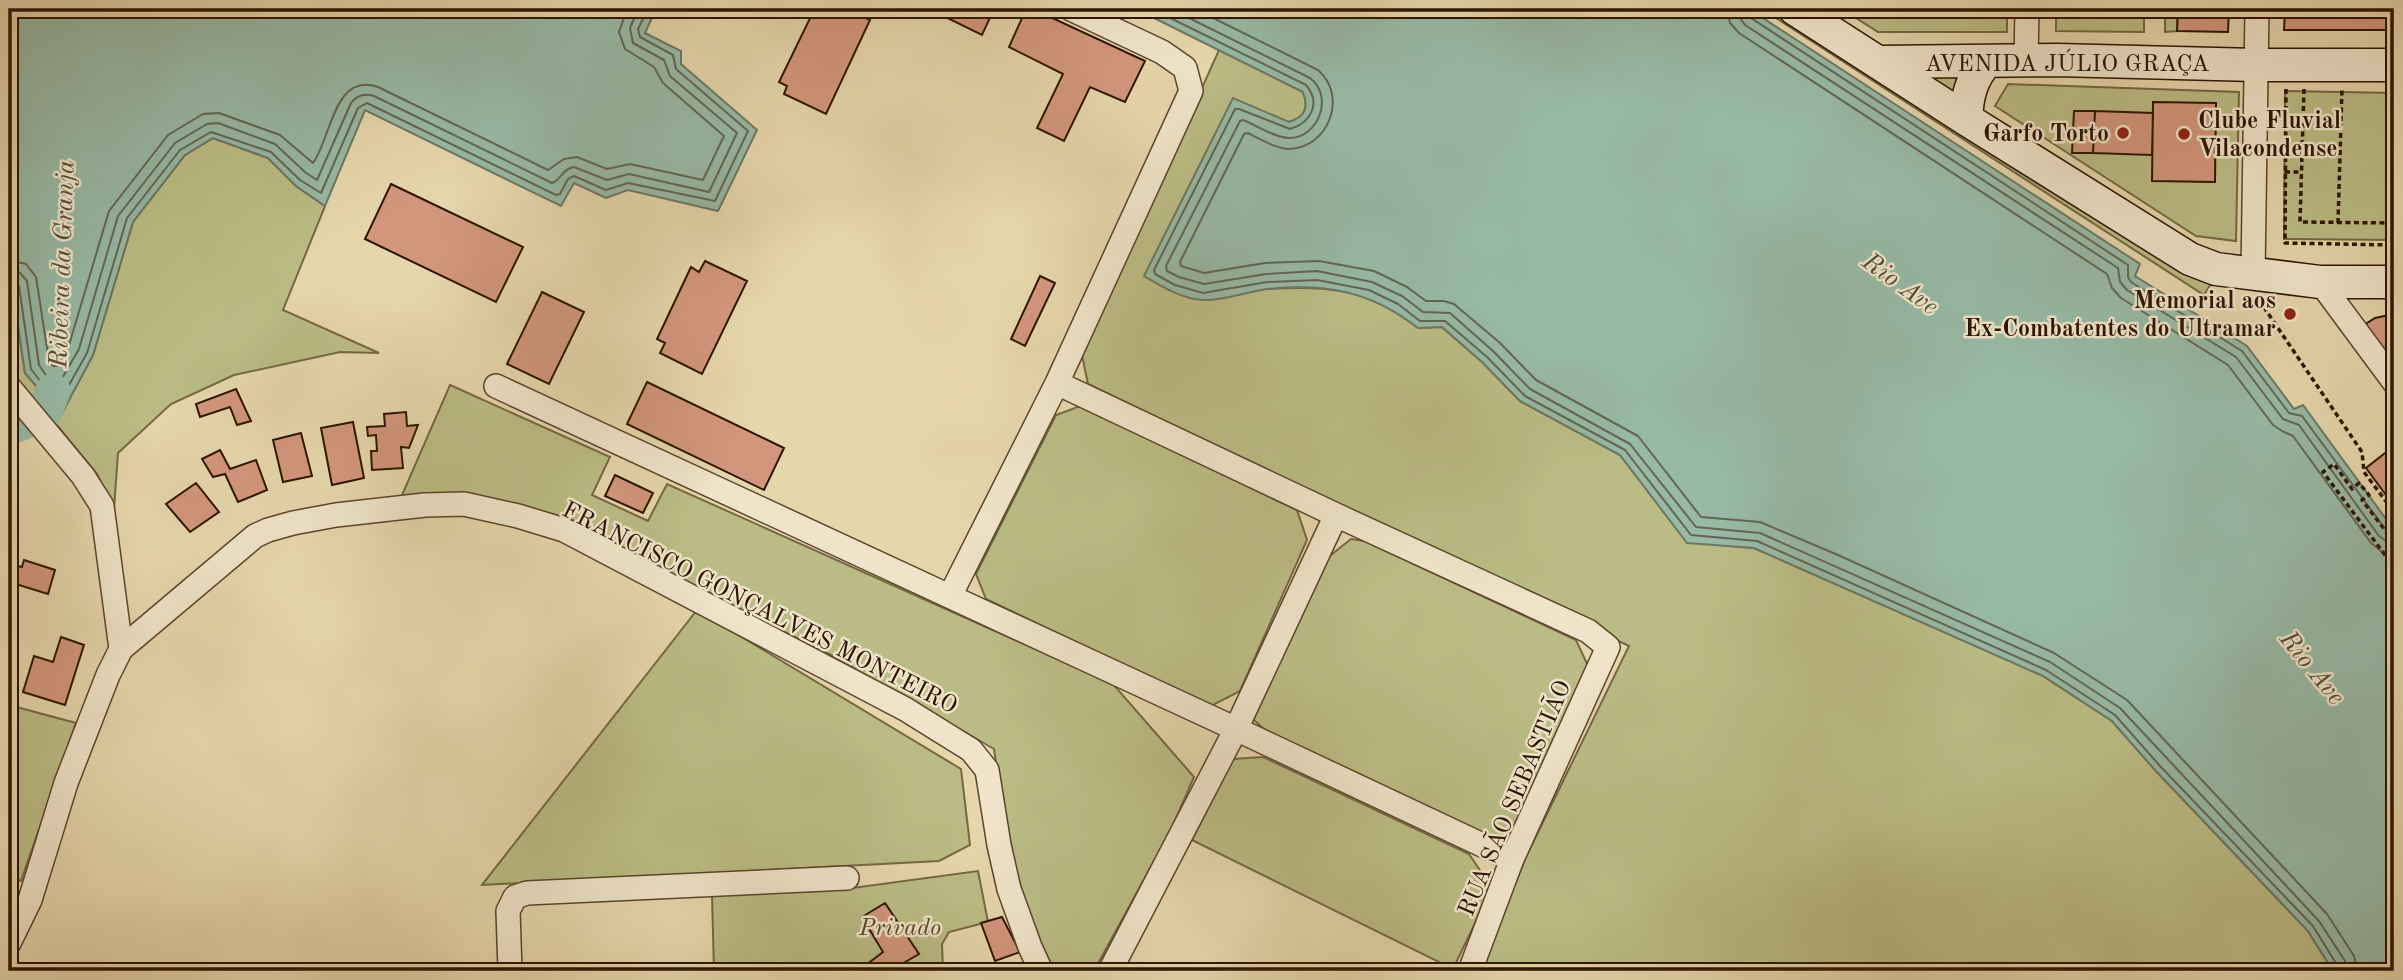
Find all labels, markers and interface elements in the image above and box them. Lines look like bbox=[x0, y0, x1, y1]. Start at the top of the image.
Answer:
street label: AVENIDA JÚLIO GRAÇA bbox=[1924, 48, 2210, 77]
place label: Clube Fluvial Vilacondense bbox=[2198, 110, 2341, 162]
place label: Garfo Torto bbox=[1983, 123, 2109, 147]
marker: Garfo Torto bbox=[2115, 125, 2131, 141]
marker: Clube Fluvial Vilacondense bbox=[2176, 126, 2192, 142]
water label: Ribeira da Granja bbox=[46, 159, 80, 370]
water label: Rio Ave bbox=[1856, 248, 1943, 321]
place label: Memorial aos Ex-Combatentes do Ultramar bbox=[1964, 290, 2276, 342]
marker: Memorial aos Ex-Combatentes do Ultramar bbox=[2282, 306, 2298, 322]
street label: FRANCISCO GONÇALVES MONTEIRO bbox=[558, 498, 961, 719]
water label: Rio Ave bbox=[2273, 626, 2349, 710]
street label: RUA SÃO SEBASTIÃO bbox=[1452, 676, 1576, 920]
park label: Privado bbox=[858, 917, 941, 941]

